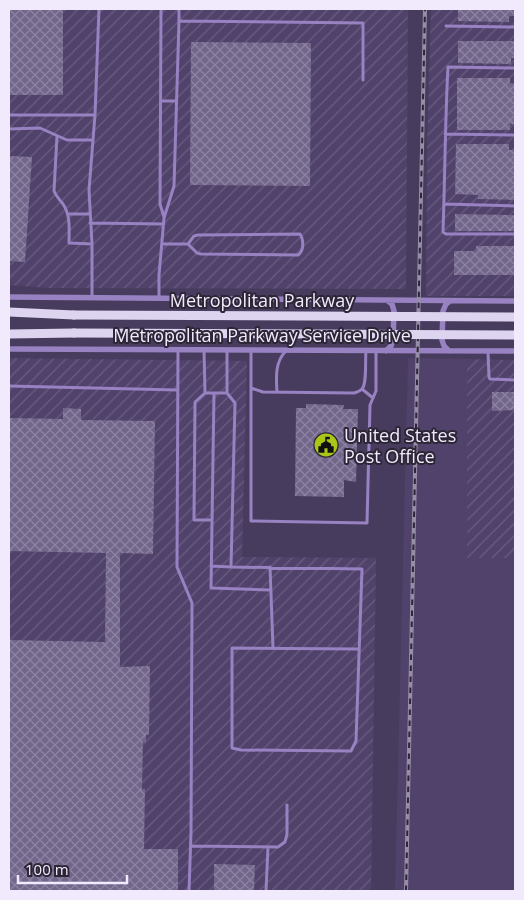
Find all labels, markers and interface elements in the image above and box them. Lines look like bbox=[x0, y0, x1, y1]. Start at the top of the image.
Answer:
street label: Metropolitan Parkway bbox=[170, 288, 355, 312]
street label: Metropolitan Parkway Service Drive bbox=[113, 323, 411, 347]
place label: United States Post Office bbox=[344, 423, 456, 468]
public building icon: United States Post Office bbox=[313, 432, 339, 458]
scale bar bbox=[18, 852, 126, 884]
text: 100 m bbox=[25, 859, 69, 879]

